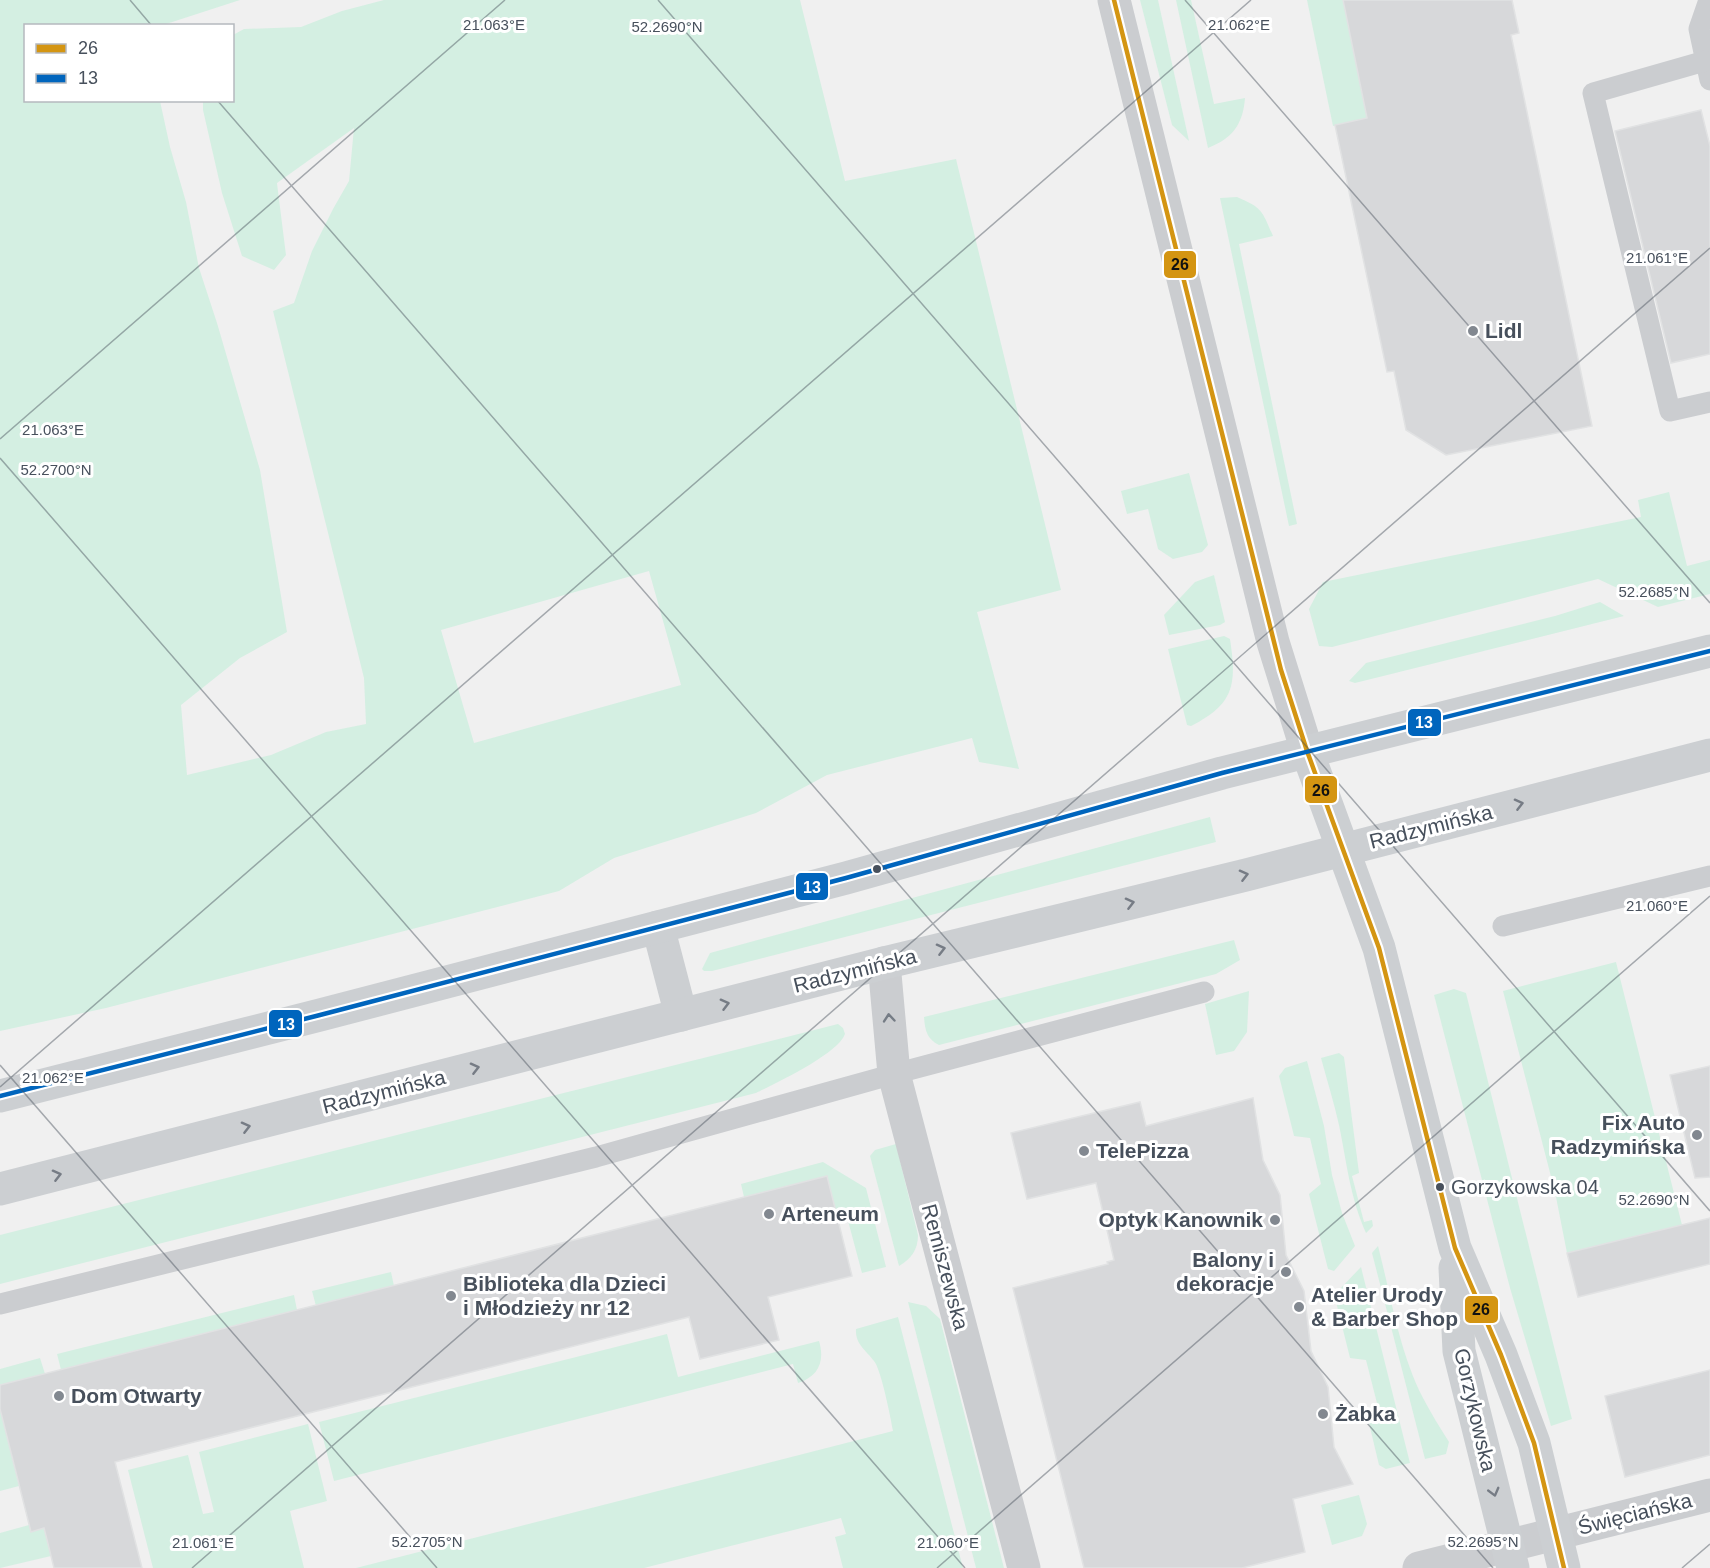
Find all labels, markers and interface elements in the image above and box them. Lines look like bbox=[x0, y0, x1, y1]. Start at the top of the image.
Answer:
text: 21.063°E bbox=[463, 16, 525, 33]
text: 21.062°E bbox=[1208, 16, 1270, 33]
text: 52.2690°N bbox=[631, 18, 703, 35]
legend bbox=[24, 24, 234, 102]
text: 26 bbox=[78, 38, 98, 58]
text: 13 bbox=[78, 68, 98, 88]
text: 21.061°E bbox=[1626, 249, 1688, 266]
line badge: 26 bbox=[1163, 250, 1197, 279]
text: 26 bbox=[1171, 256, 1189, 273]
place label: Lidl bbox=[1485, 319, 1522, 342]
marker: Lidl bbox=[1466, 324, 1480, 338]
text: 21.063°E bbox=[22, 421, 84, 438]
text: 52.2700°N bbox=[20, 461, 92, 478]
text: 52.2685°N bbox=[1618, 583, 1690, 600]
line badge: 13 bbox=[1407, 708, 1442, 737]
text: 13 bbox=[1415, 714, 1433, 731]
line badge: 26 bbox=[1304, 775, 1338, 804]
text: 26 bbox=[1312, 782, 1330, 799]
one-way arrow bbox=[1514, 799, 1524, 812]
street label: Radzymińska bbox=[1367, 800, 1495, 853]
unlabelled marker bbox=[871, 863, 883, 875]
one-way arrow bbox=[1239, 869, 1249, 882]
line badge: 13 bbox=[795, 872, 829, 901]
text: 13 bbox=[803, 879, 821, 896]
one-way arrow bbox=[1125, 897, 1135, 910]
text: 21.060°E bbox=[1626, 897, 1688, 914]
one-way arrow bbox=[936, 943, 946, 956]
street label: Radzymińska bbox=[791, 944, 919, 997]
one-way arrow bbox=[719, 999, 730, 1011]
line badge: 13 bbox=[268, 1009, 303, 1038]
one-way arrow bbox=[883, 1014, 896, 1023]
text: 13 bbox=[277, 1016, 295, 1033]
one-way arrow bbox=[470, 1063, 480, 1076]
street label: Radzymińska bbox=[320, 1065, 448, 1118]
text: 21.062°E bbox=[22, 1069, 84, 1086]
place label: Fix Auto Radzymińska bbox=[1551, 1111, 1685, 1158]
one-way arrow bbox=[241, 1122, 251, 1135]
marker: Fix Auto Radzymińska bbox=[1690, 1128, 1704, 1142]
place label: TelePizza bbox=[1096, 1139, 1189, 1162]
marker: TelePizza bbox=[1077, 1144, 1091, 1158]
one-way arrow bbox=[51, 1170, 62, 1182]
place label: Gorzykowska 04 bbox=[1451, 1176, 1599, 1198]
marker: Gorzykowska 04 bbox=[1434, 1181, 1446, 1193]
text: 52.2690°N bbox=[1618, 1191, 1690, 1208]
street label: Remiszewska bbox=[918, 1201, 973, 1333]
place label: Arteneum bbox=[781, 1202, 879, 1225]
marker: Arteneum bbox=[762, 1207, 776, 1221]
place label: Optyk Kanownik bbox=[1098, 1208, 1263, 1231]
marker: Optyk Kanownik bbox=[1268, 1213, 1282, 1227]
place label: Balony i dekoracje bbox=[1176, 1248, 1274, 1295]
marker: Balony i dekoracje bbox=[1279, 1265, 1293, 1279]
place label: Biblioteka dla Dzieci i Młodzieży nr 12 bbox=[463, 1272, 666, 1319]
place label: Atelier Urody & Barber Shop bbox=[1311, 1283, 1458, 1330]
marker: Biblioteka dla Dzieci i Młodzieży nr 12 bbox=[444, 1289, 458, 1303]
line badge: 26 bbox=[1464, 1295, 1499, 1324]
marker: Atelier Urody & Barber Shop bbox=[1292, 1300, 1306, 1314]
text: 26 bbox=[1472, 1301, 1490, 1318]
street label: Gorzykowska bbox=[1450, 1346, 1501, 1474]
place label: Dom Otwarty bbox=[71, 1384, 202, 1407]
marker: Dom Otwarty bbox=[52, 1389, 66, 1403]
place label: Żabka bbox=[1335, 1402, 1396, 1425]
marker: Żabka bbox=[1316, 1407, 1330, 1421]
one-way arrow bbox=[1487, 1486, 1499, 1496]
street label: Święciańska bbox=[1575, 1488, 1695, 1539]
text: 52.2705°N bbox=[391, 1533, 463, 1550]
text: 52.2695°N bbox=[1447, 1533, 1519, 1550]
text: 21.061°E bbox=[172, 1534, 234, 1551]
text: 21.060°E bbox=[917, 1534, 979, 1551]

